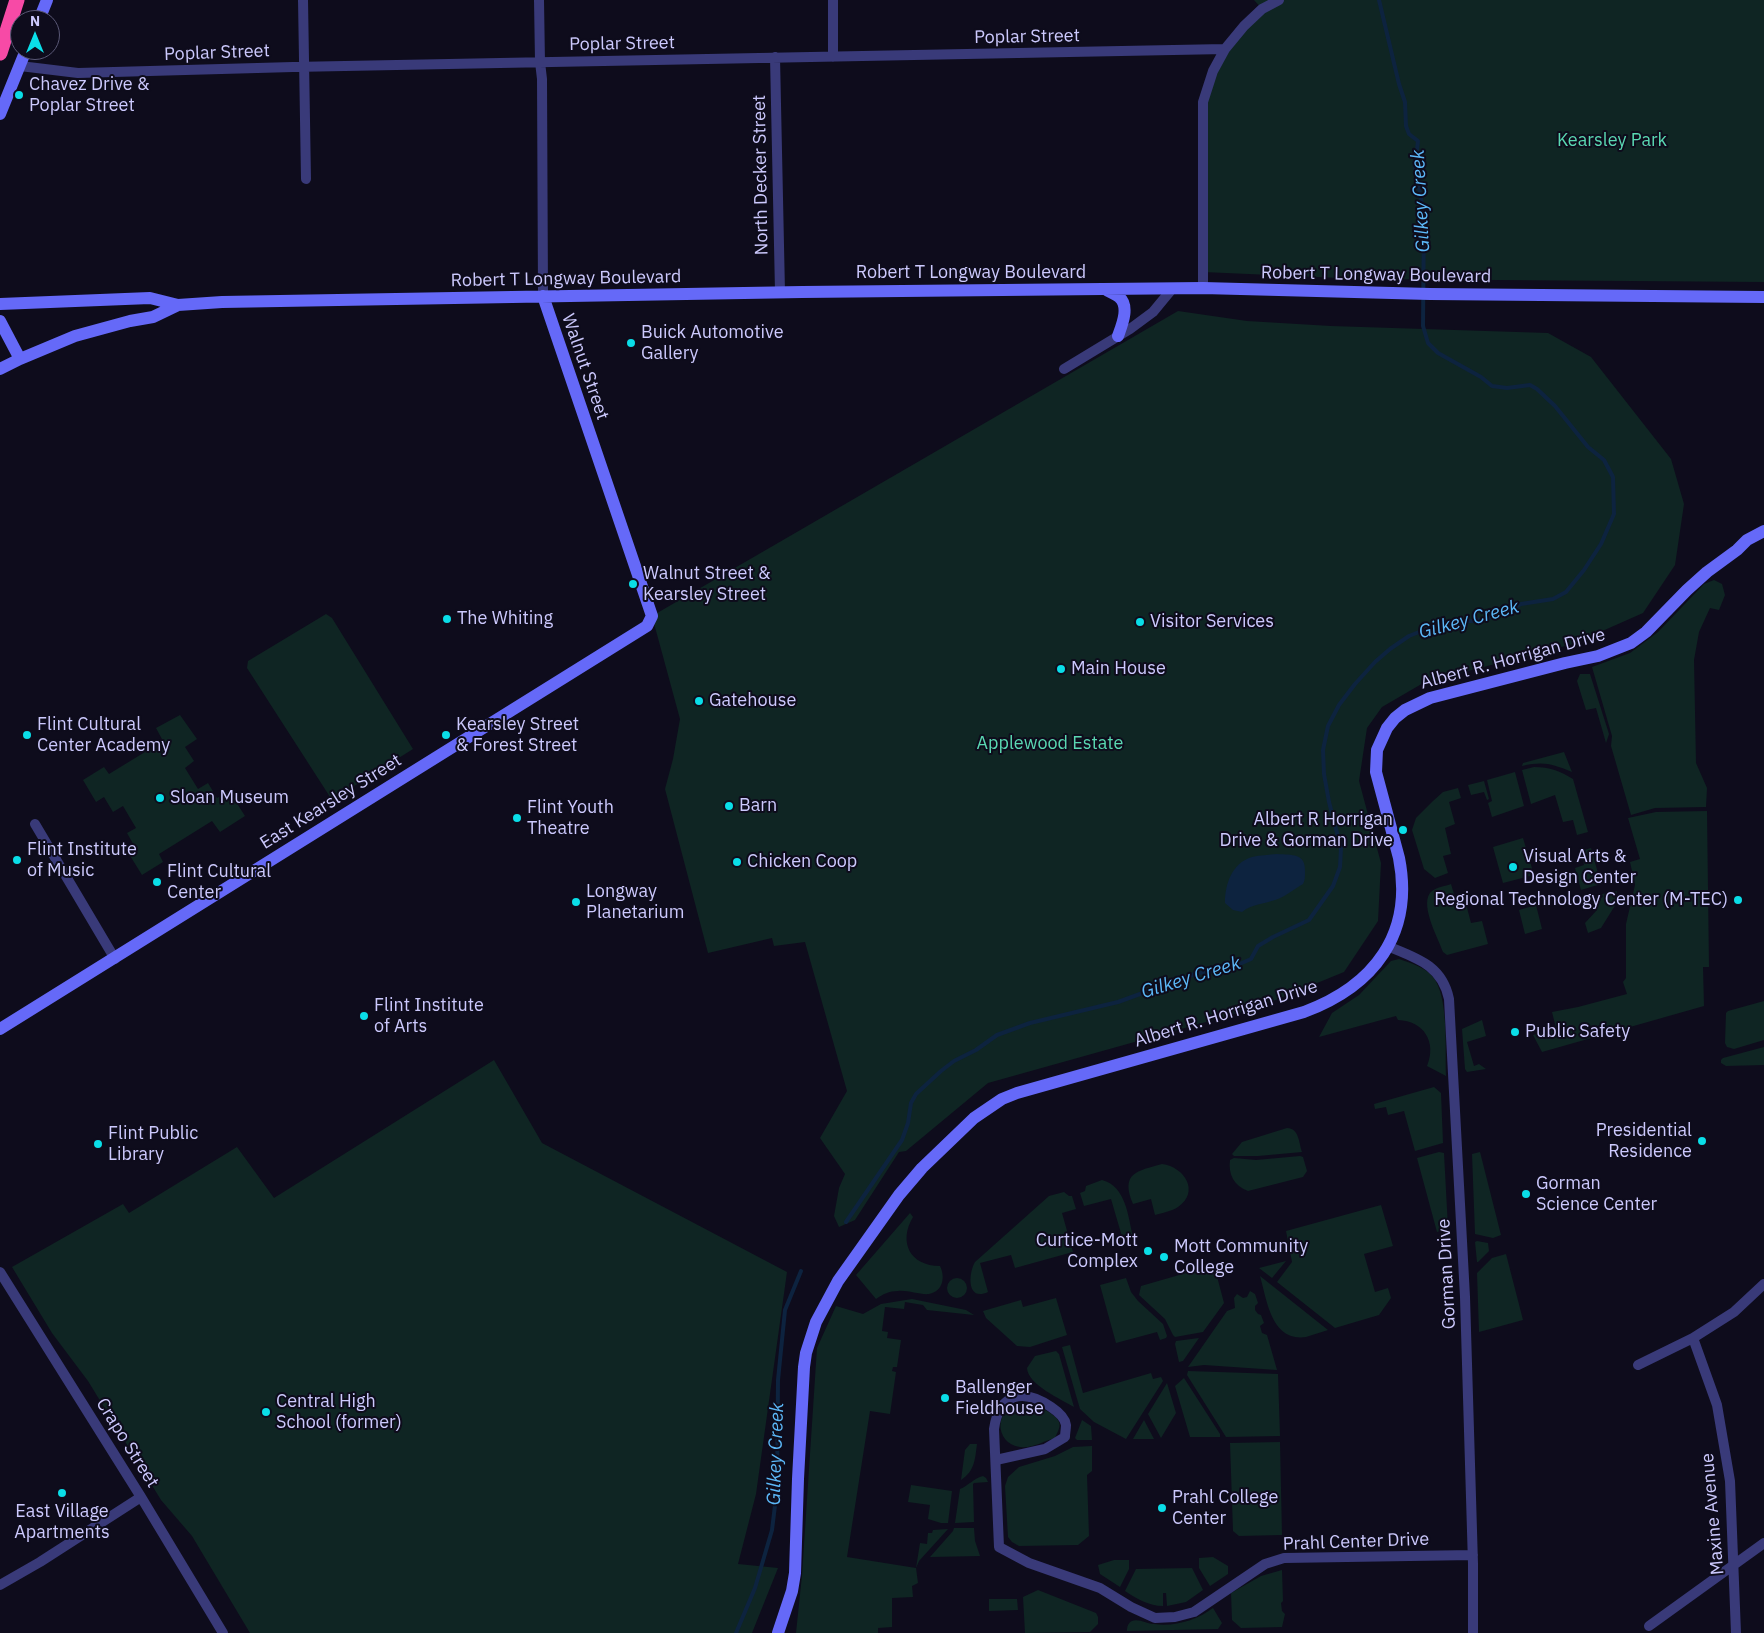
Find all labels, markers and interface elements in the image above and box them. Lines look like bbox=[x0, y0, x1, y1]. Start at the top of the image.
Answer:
north arrow bbox=[10, 10, 60, 60]
text: N bbox=[30, 12, 40, 30]
street label: Poplar Street bbox=[974, 25, 1080, 49]
street label: Poplar Street bbox=[569, 32, 675, 56]
street label: Poplar Street bbox=[164, 40, 270, 66]
place label: Chavez Drive & Poplar Street bbox=[29, 74, 149, 116]
marker: Chavez Drive & Poplar Street bbox=[13, 89, 25, 101]
street label: North Decker Street bbox=[749, 95, 773, 255]
park label: Kearsley Park bbox=[1557, 130, 1667, 152]
water label: Gilkey Creek bbox=[1407, 149, 1435, 253]
street label: Robert T Longway Boulevard bbox=[856, 262, 1086, 284]
street label: Robert T Longway Boulevard bbox=[1261, 262, 1491, 288]
street label: Robert T Longway Boulevard bbox=[451, 266, 681, 292]
street label: Walnut Street bbox=[557, 311, 613, 423]
place label: Buick Automotive Gallery bbox=[641, 322, 784, 364]
marker: Buick Automotive Gallery bbox=[625, 337, 637, 349]
place label: Walnut Street & Kearsley Street bbox=[643, 563, 770, 606]
marker: Walnut Street & Kearsley Street bbox=[627, 578, 639, 590]
water label: Gilkey Creek bbox=[1416, 596, 1522, 644]
place label: The Whiting bbox=[457, 608, 553, 630]
place label: Visitor Services bbox=[1150, 611, 1274, 633]
marker: The Whiting bbox=[441, 613, 453, 625]
marker: Visitor Services bbox=[1134, 616, 1146, 628]
street label: Albert R. Horrigan Drive bbox=[1418, 624, 1608, 694]
place label: Main House bbox=[1071, 658, 1166, 680]
marker: Main House bbox=[1055, 663, 1067, 675]
place label: Gatehouse bbox=[709, 690, 796, 712]
marker: Gatehouse bbox=[693, 695, 705, 707]
place label: Flint Cultural Center Academy bbox=[37, 714, 170, 756]
place label: Kearsley Street & Forest Street bbox=[456, 714, 579, 756]
marker: Flint Cultural Center Academy bbox=[21, 729, 33, 741]
marker: Kearsley Street & Forest Street bbox=[440, 729, 452, 741]
park label: Applewood Estate bbox=[977, 733, 1123, 755]
street label: East Kearsley Street bbox=[256, 750, 406, 854]
place label: Sloan Museum bbox=[170, 787, 289, 809]
marker: Sloan Museum bbox=[154, 792, 166, 804]
place label: Barn bbox=[739, 795, 777, 817]
place label: Flint Youth Theatre bbox=[527, 797, 614, 840]
marker: Barn bbox=[723, 800, 735, 812]
place label: Albert R Horrigan Drive & Gorman Drive bbox=[1219, 809, 1393, 852]
marker: Flint Youth Theatre bbox=[511, 812, 523, 824]
marker: Albert R Horrigan Drive & Gorman Drive bbox=[1397, 824, 1409, 836]
place label: Flint Institute of Music bbox=[27, 839, 137, 882]
place label: Visual Arts & Design Center bbox=[1523, 846, 1636, 889]
place label: Chicken Coop bbox=[747, 851, 857, 873]
marker: Flint Institute of Music bbox=[11, 854, 23, 866]
marker: Chicken Coop bbox=[731, 856, 743, 868]
place label: Flint Cultural Center bbox=[167, 861, 271, 904]
marker: Visual Arts & Design Center bbox=[1507, 861, 1519, 873]
marker: Flint Cultural Center bbox=[151, 876, 163, 888]
place label: Longway Planetarium bbox=[586, 881, 684, 924]
place label: Regional Technology Center (M-TEC) bbox=[1434, 889, 1728, 911]
marker: Regional Technology Center (M-TEC) bbox=[1732, 894, 1744, 906]
marker: Longway Planetarium bbox=[570, 896, 582, 908]
water label: Gilkey Creek bbox=[1138, 952, 1244, 1004]
street label: Albert R. Horrigan Drive bbox=[1132, 976, 1320, 1052]
place label: Flint Institute of Arts bbox=[374, 995, 484, 1038]
marker: Flint Institute of Arts bbox=[358, 1010, 370, 1022]
place label: Public Safety bbox=[1525, 1021, 1630, 1043]
marker: Public Safety bbox=[1509, 1026, 1521, 1038]
place label: Presidential Residence bbox=[1596, 1120, 1692, 1162]
place label: Flint Public Library bbox=[108, 1123, 198, 1166]
marker: Presidential Residence bbox=[1696, 1135, 1708, 1147]
marker: Flint Public Library bbox=[92, 1138, 104, 1150]
place label: Gorman Science Center bbox=[1536, 1173, 1657, 1216]
marker: Gorman Science Center bbox=[1520, 1188, 1532, 1200]
street label: Gorman Drive bbox=[1433, 1218, 1461, 1330]
place label: Curtice-Mott Complex bbox=[1036, 1230, 1138, 1272]
place label: Mott Community College bbox=[1174, 1236, 1308, 1278]
marker: Curtice-Mott Complex bbox=[1142, 1245, 1154, 1257]
marker: Mott Community College bbox=[1158, 1251, 1170, 1263]
place label: Ballenger Fieldhouse bbox=[955, 1377, 1044, 1420]
place label: Central High School (former) bbox=[276, 1391, 402, 1434]
marker: Ballenger Fieldhouse bbox=[939, 1392, 951, 1404]
street label: Crapo Street bbox=[91, 1394, 163, 1492]
water label: Gilkey Creek bbox=[763, 1402, 789, 1506]
marker: Central High School (former) bbox=[260, 1406, 272, 1418]
street label: Maxine Avenue bbox=[1697, 1452, 1729, 1576]
marker: East Village Apartments bbox=[56, 1487, 68, 1499]
place label: Prahl College Center bbox=[1172, 1487, 1278, 1530]
place label: East Village Apartments bbox=[14, 1501, 110, 1544]
marker: Prahl College Center bbox=[1156, 1502, 1168, 1514]
street label: Prahl Center Drive bbox=[1283, 1529, 1429, 1555]

